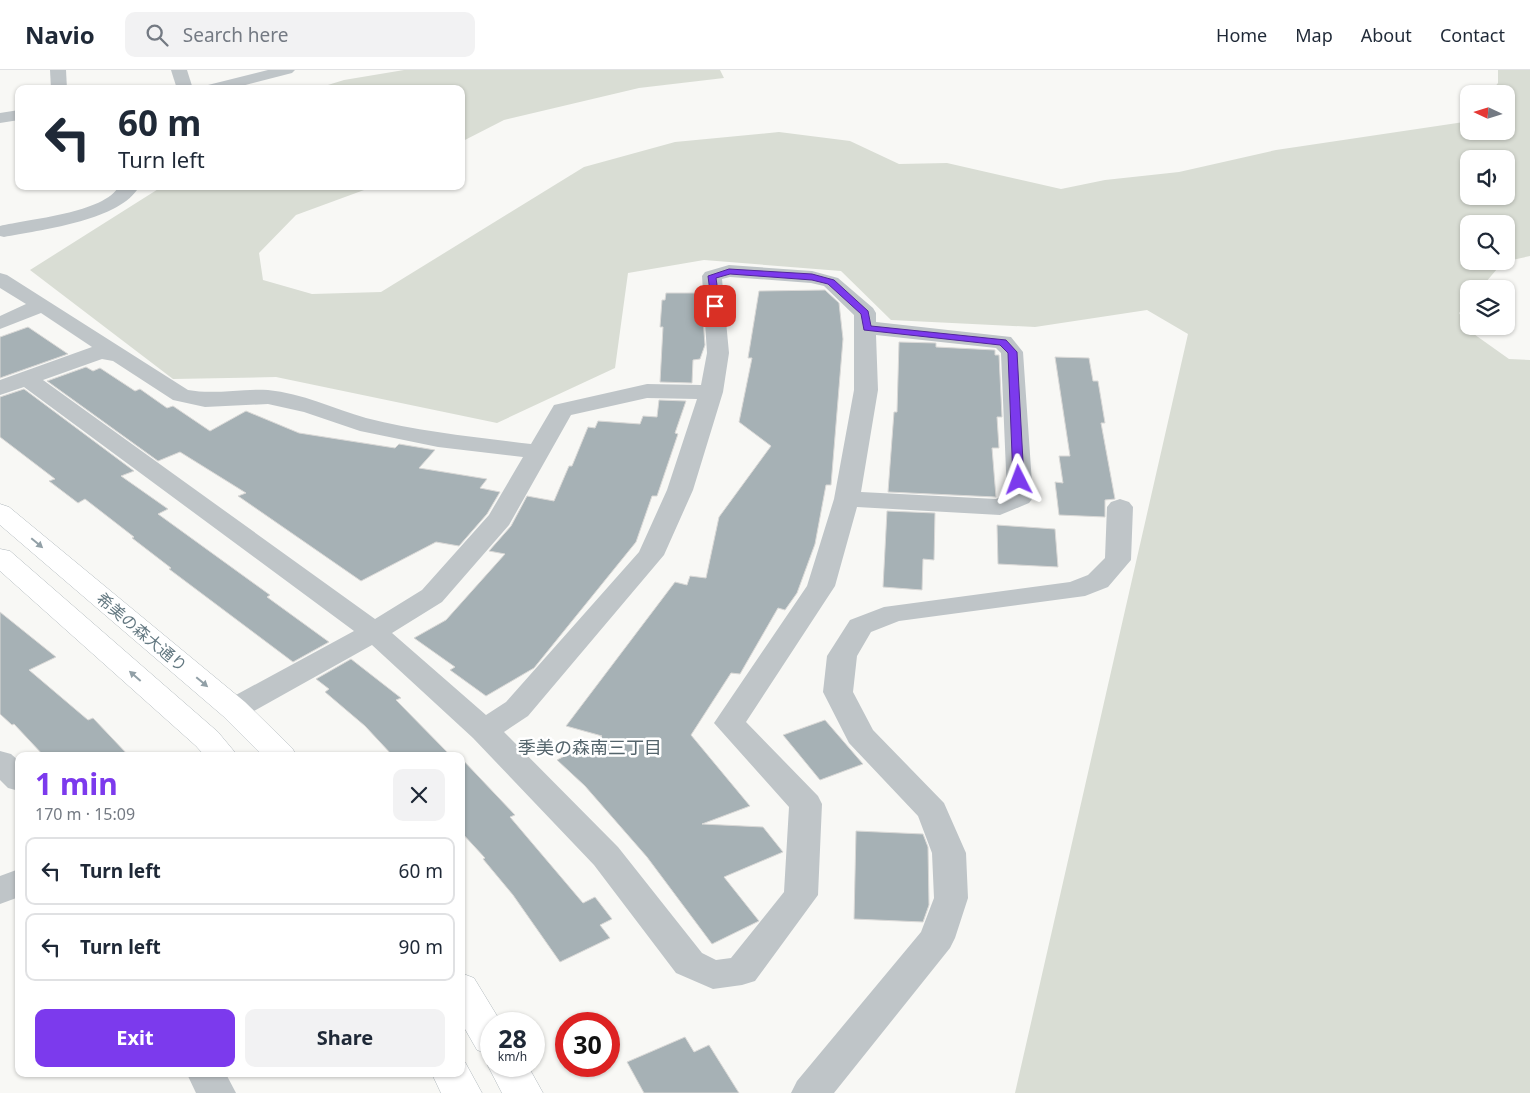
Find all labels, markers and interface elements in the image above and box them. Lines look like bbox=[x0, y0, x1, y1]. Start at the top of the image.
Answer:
search box bbox=[125, 12, 475, 57]
text: Navio bbox=[25, 18, 95, 51]
icon: search bbox=[143, 21, 171, 49]
text: Search here bbox=[183, 22, 289, 48]
text: Home bbox=[1216, 23, 1267, 47]
text: Map bbox=[1295, 23, 1333, 47]
text: About bbox=[1361, 23, 1412, 47]
text: Contact bbox=[1440, 23, 1505, 47]
north arrow bbox=[1460, 85, 1515, 140]
map controls bbox=[1460, 85, 1515, 335]
text: 60 m bbox=[118, 99, 201, 146]
icon: left bbox=[35, 105, 100, 170]
text: Turn left bbox=[118, 144, 205, 174]
button: sound bbox=[1460, 150, 1515, 205]
button: search bbox=[1460, 215, 1515, 270]
button: layers bbox=[1460, 280, 1515, 335]
pin bbox=[694, 285, 736, 327]
icon: arrive bbox=[701, 292, 729, 320]
position arrow bbox=[992, 453, 1044, 505]
one-way arrow bbox=[31, 538, 44, 549]
street label: 希美の森大通り bbox=[92, 588, 192, 676]
one-way arrow bbox=[129, 671, 141, 682]
one-way arrow bbox=[195, 676, 208, 687]
district label: 季美の森南三丁目 bbox=[518, 735, 662, 759]
text: 1 min bbox=[35, 763, 118, 804]
button: close bbox=[393, 769, 445, 821]
text: 170 m · 15:09 bbox=[35, 803, 135, 825]
icon: left bbox=[37, 857, 65, 885]
text: Turn left bbox=[80, 858, 161, 884]
text: 60 m bbox=[399, 858, 443, 884]
icon: left bbox=[37, 933, 65, 961]
text: Turn left bbox=[80, 934, 161, 960]
text: 90 m bbox=[399, 934, 443, 960]
button: Exit bbox=[35, 1009, 235, 1067]
button: Share bbox=[245, 1009, 445, 1067]
speed limit sign: 30 bbox=[555, 1012, 620, 1077]
text: 28 bbox=[498, 1021, 527, 1055]
text: km/h bbox=[498, 1048, 527, 1065]

